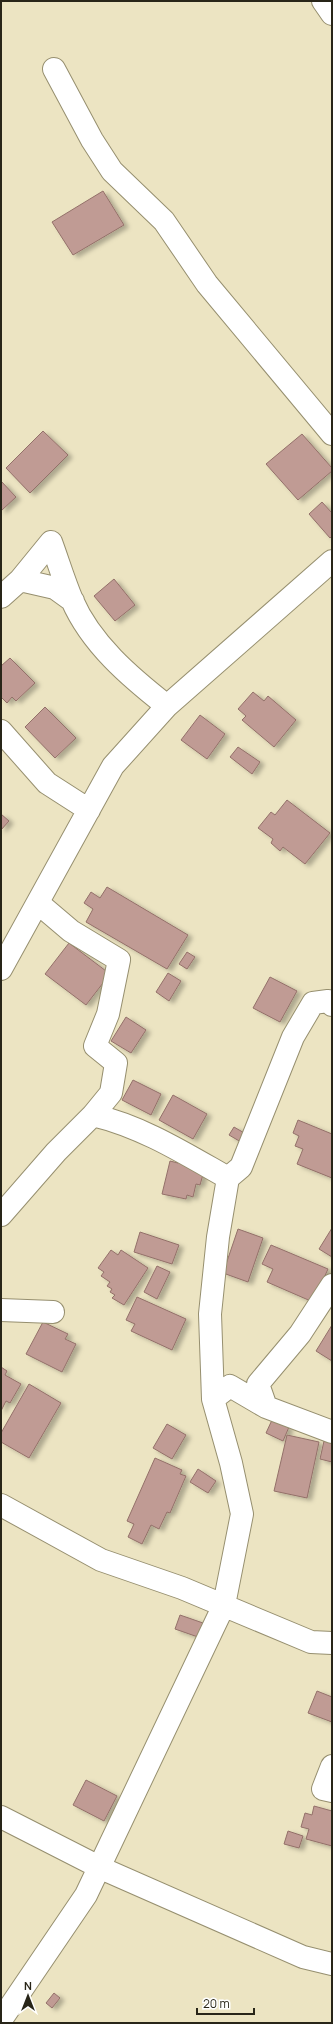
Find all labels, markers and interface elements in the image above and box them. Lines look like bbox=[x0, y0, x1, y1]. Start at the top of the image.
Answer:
north arrow bbox=[8, 1976, 48, 2016]
text: N bbox=[24, 1978, 32, 1993]
scale bar bbox=[197, 1990, 254, 2016]
text: 20 m bbox=[203, 1995, 230, 2012]

